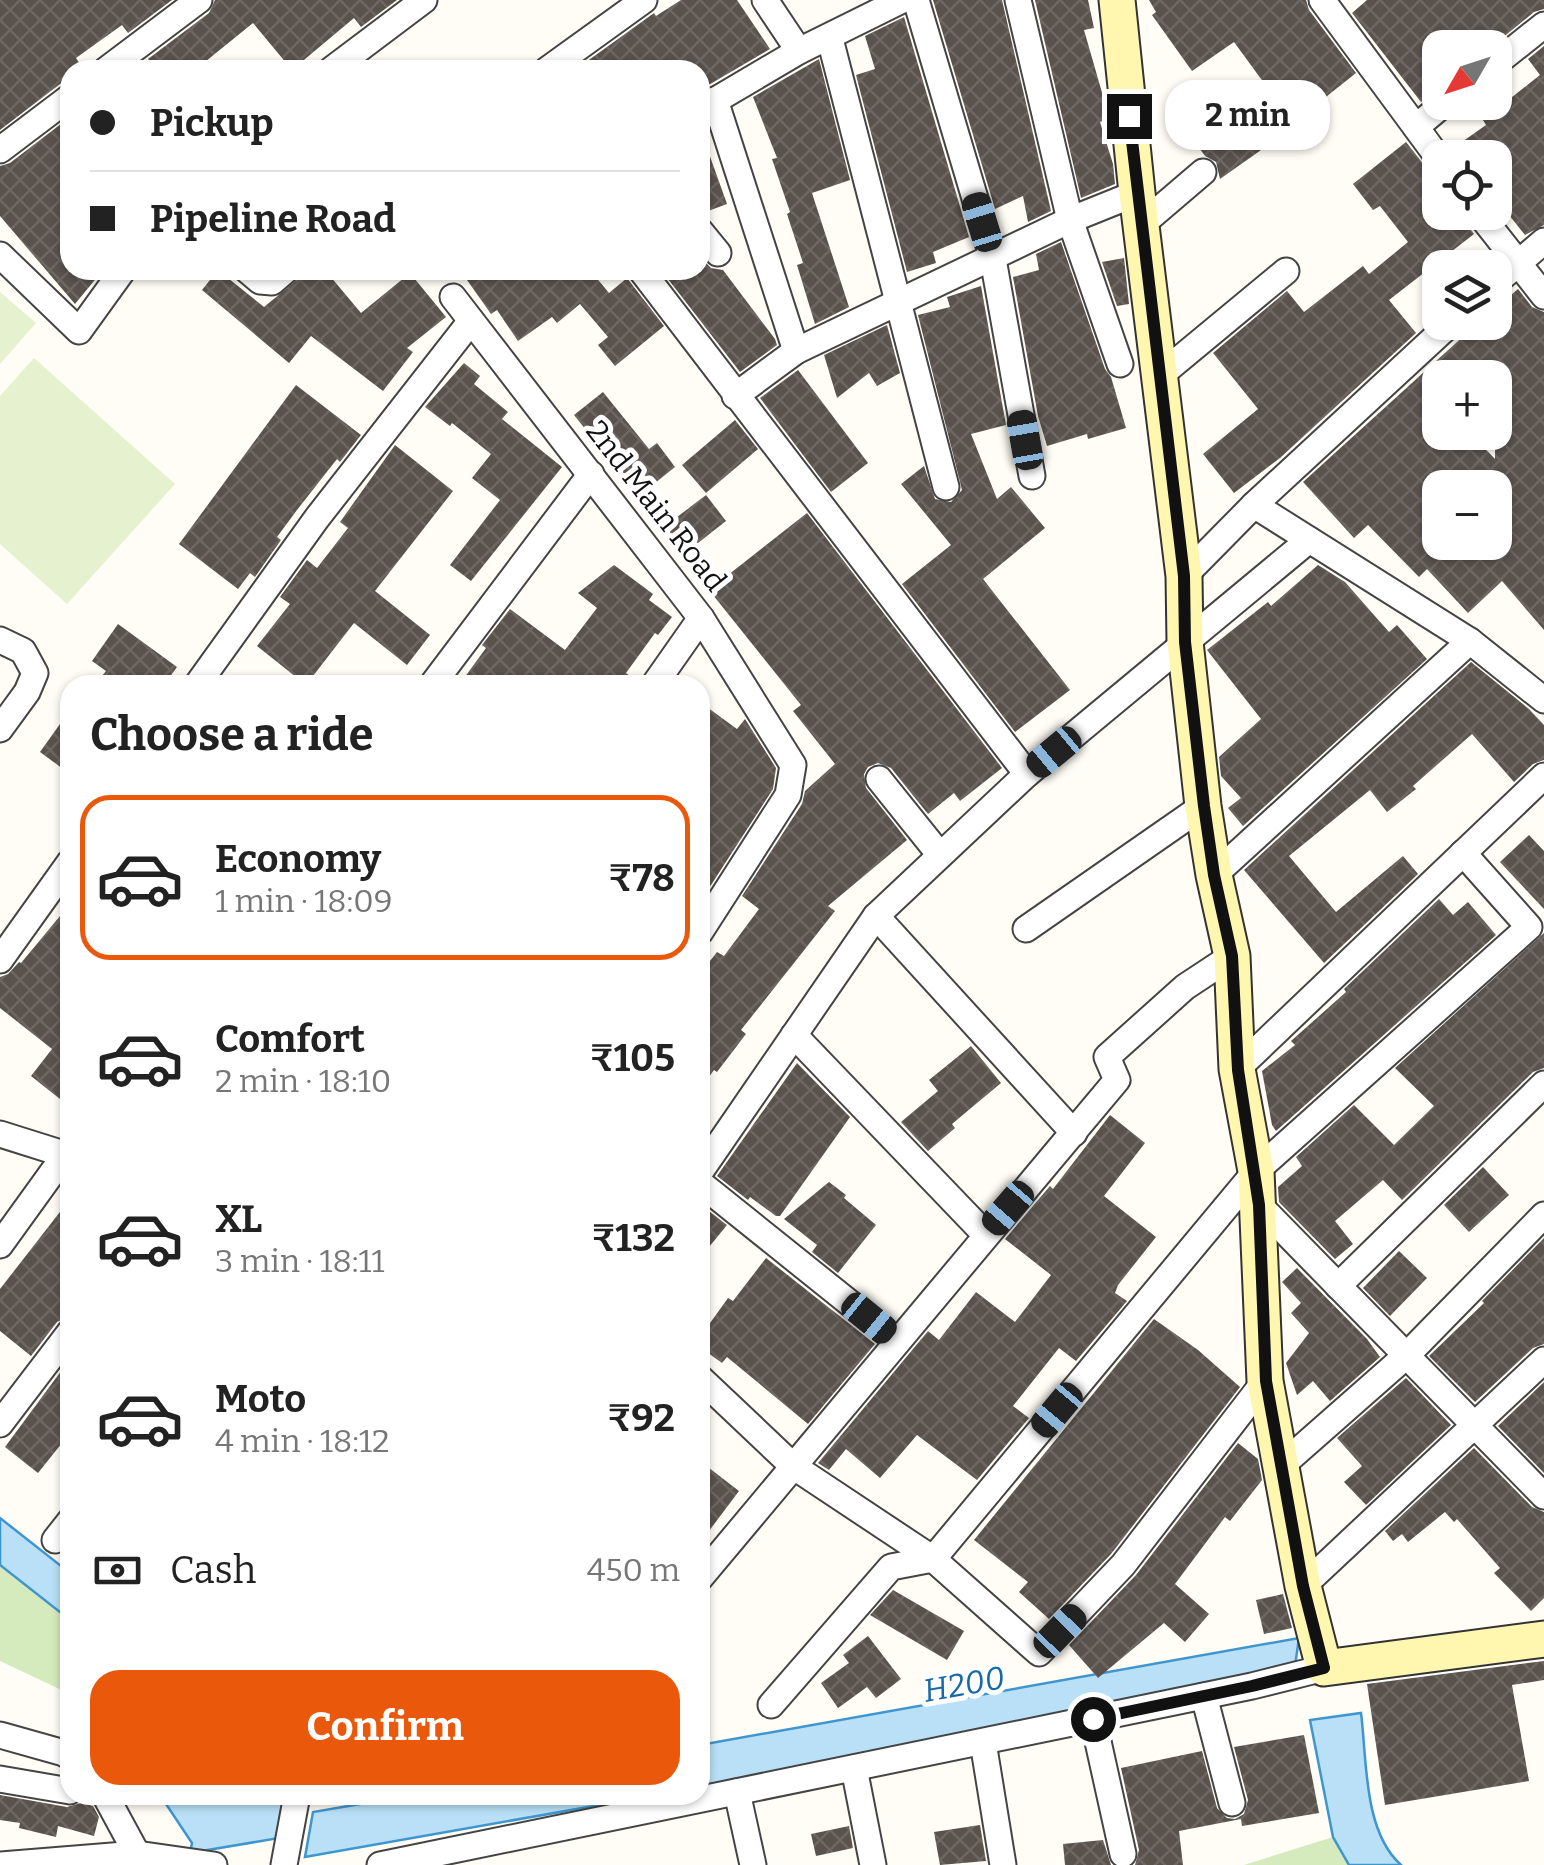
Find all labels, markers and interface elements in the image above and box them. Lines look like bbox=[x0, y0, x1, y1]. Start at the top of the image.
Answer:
north arrow bbox=[1422, 30, 1512, 120]
map controls bbox=[1422, 30, 1512, 560]
callout: 2 min bbox=[1164, 81, 1329, 151]
route end bbox=[1107, 94, 1152, 139]
text: 2 min bbox=[1205, 96, 1290, 134]
text: Pickup bbox=[150, 100, 274, 146]
button: locate bbox=[1422, 140, 1512, 230]
car bbox=[959, 189, 1005, 255]
text: Pipeline Road bbox=[150, 196, 396, 242]
button: layers bbox=[1422, 250, 1512, 340]
button: + bbox=[1422, 360, 1512, 450]
car bbox=[1005, 408, 1045, 472]
street label: 2nd Main Road bbox=[578, 414, 734, 598]
button: − bbox=[1422, 470, 1512, 560]
text: Choose a ride bbox=[90, 708, 373, 762]
car bbox=[1021, 721, 1087, 783]
icon: car bbox=[95, 833, 185, 923]
text: Economy bbox=[215, 836, 381, 882]
text: ₹78 bbox=[608, 855, 675, 901]
text: 1 min · 18:09 bbox=[215, 882, 393, 920]
icon: car bbox=[95, 1013, 185, 1103]
text: Comfort bbox=[215, 1016, 365, 1062]
text: ₹105 bbox=[590, 1035, 675, 1081]
text: 2 min · 18:10 bbox=[215, 1062, 391, 1100]
car bbox=[977, 1176, 1039, 1240]
icon: car bbox=[95, 1193, 185, 1283]
text: XL bbox=[215, 1196, 262, 1242]
text: ₹132 bbox=[591, 1215, 675, 1261]
text: 3 min · 18:11 bbox=[215, 1242, 384, 1280]
car bbox=[836, 1287, 902, 1349]
icon: car bbox=[95, 1373, 185, 1463]
text: Moto bbox=[215, 1376, 306, 1422]
car bbox=[1026, 1377, 1088, 1443]
text: ₹92 bbox=[607, 1395, 675, 1441]
text: 4 min · 18:12 bbox=[215, 1422, 389, 1460]
icon: cash bbox=[90, 1543, 145, 1598]
text: Cash bbox=[170, 1547, 256, 1593]
text: 450 m bbox=[587, 1551, 680, 1589]
car bbox=[1028, 1599, 1092, 1663]
water label: H200 bbox=[920, 1658, 1008, 1710]
button: Confirm bbox=[90, 1670, 680, 1785]
route start bbox=[1071, 1697, 1116, 1742]

